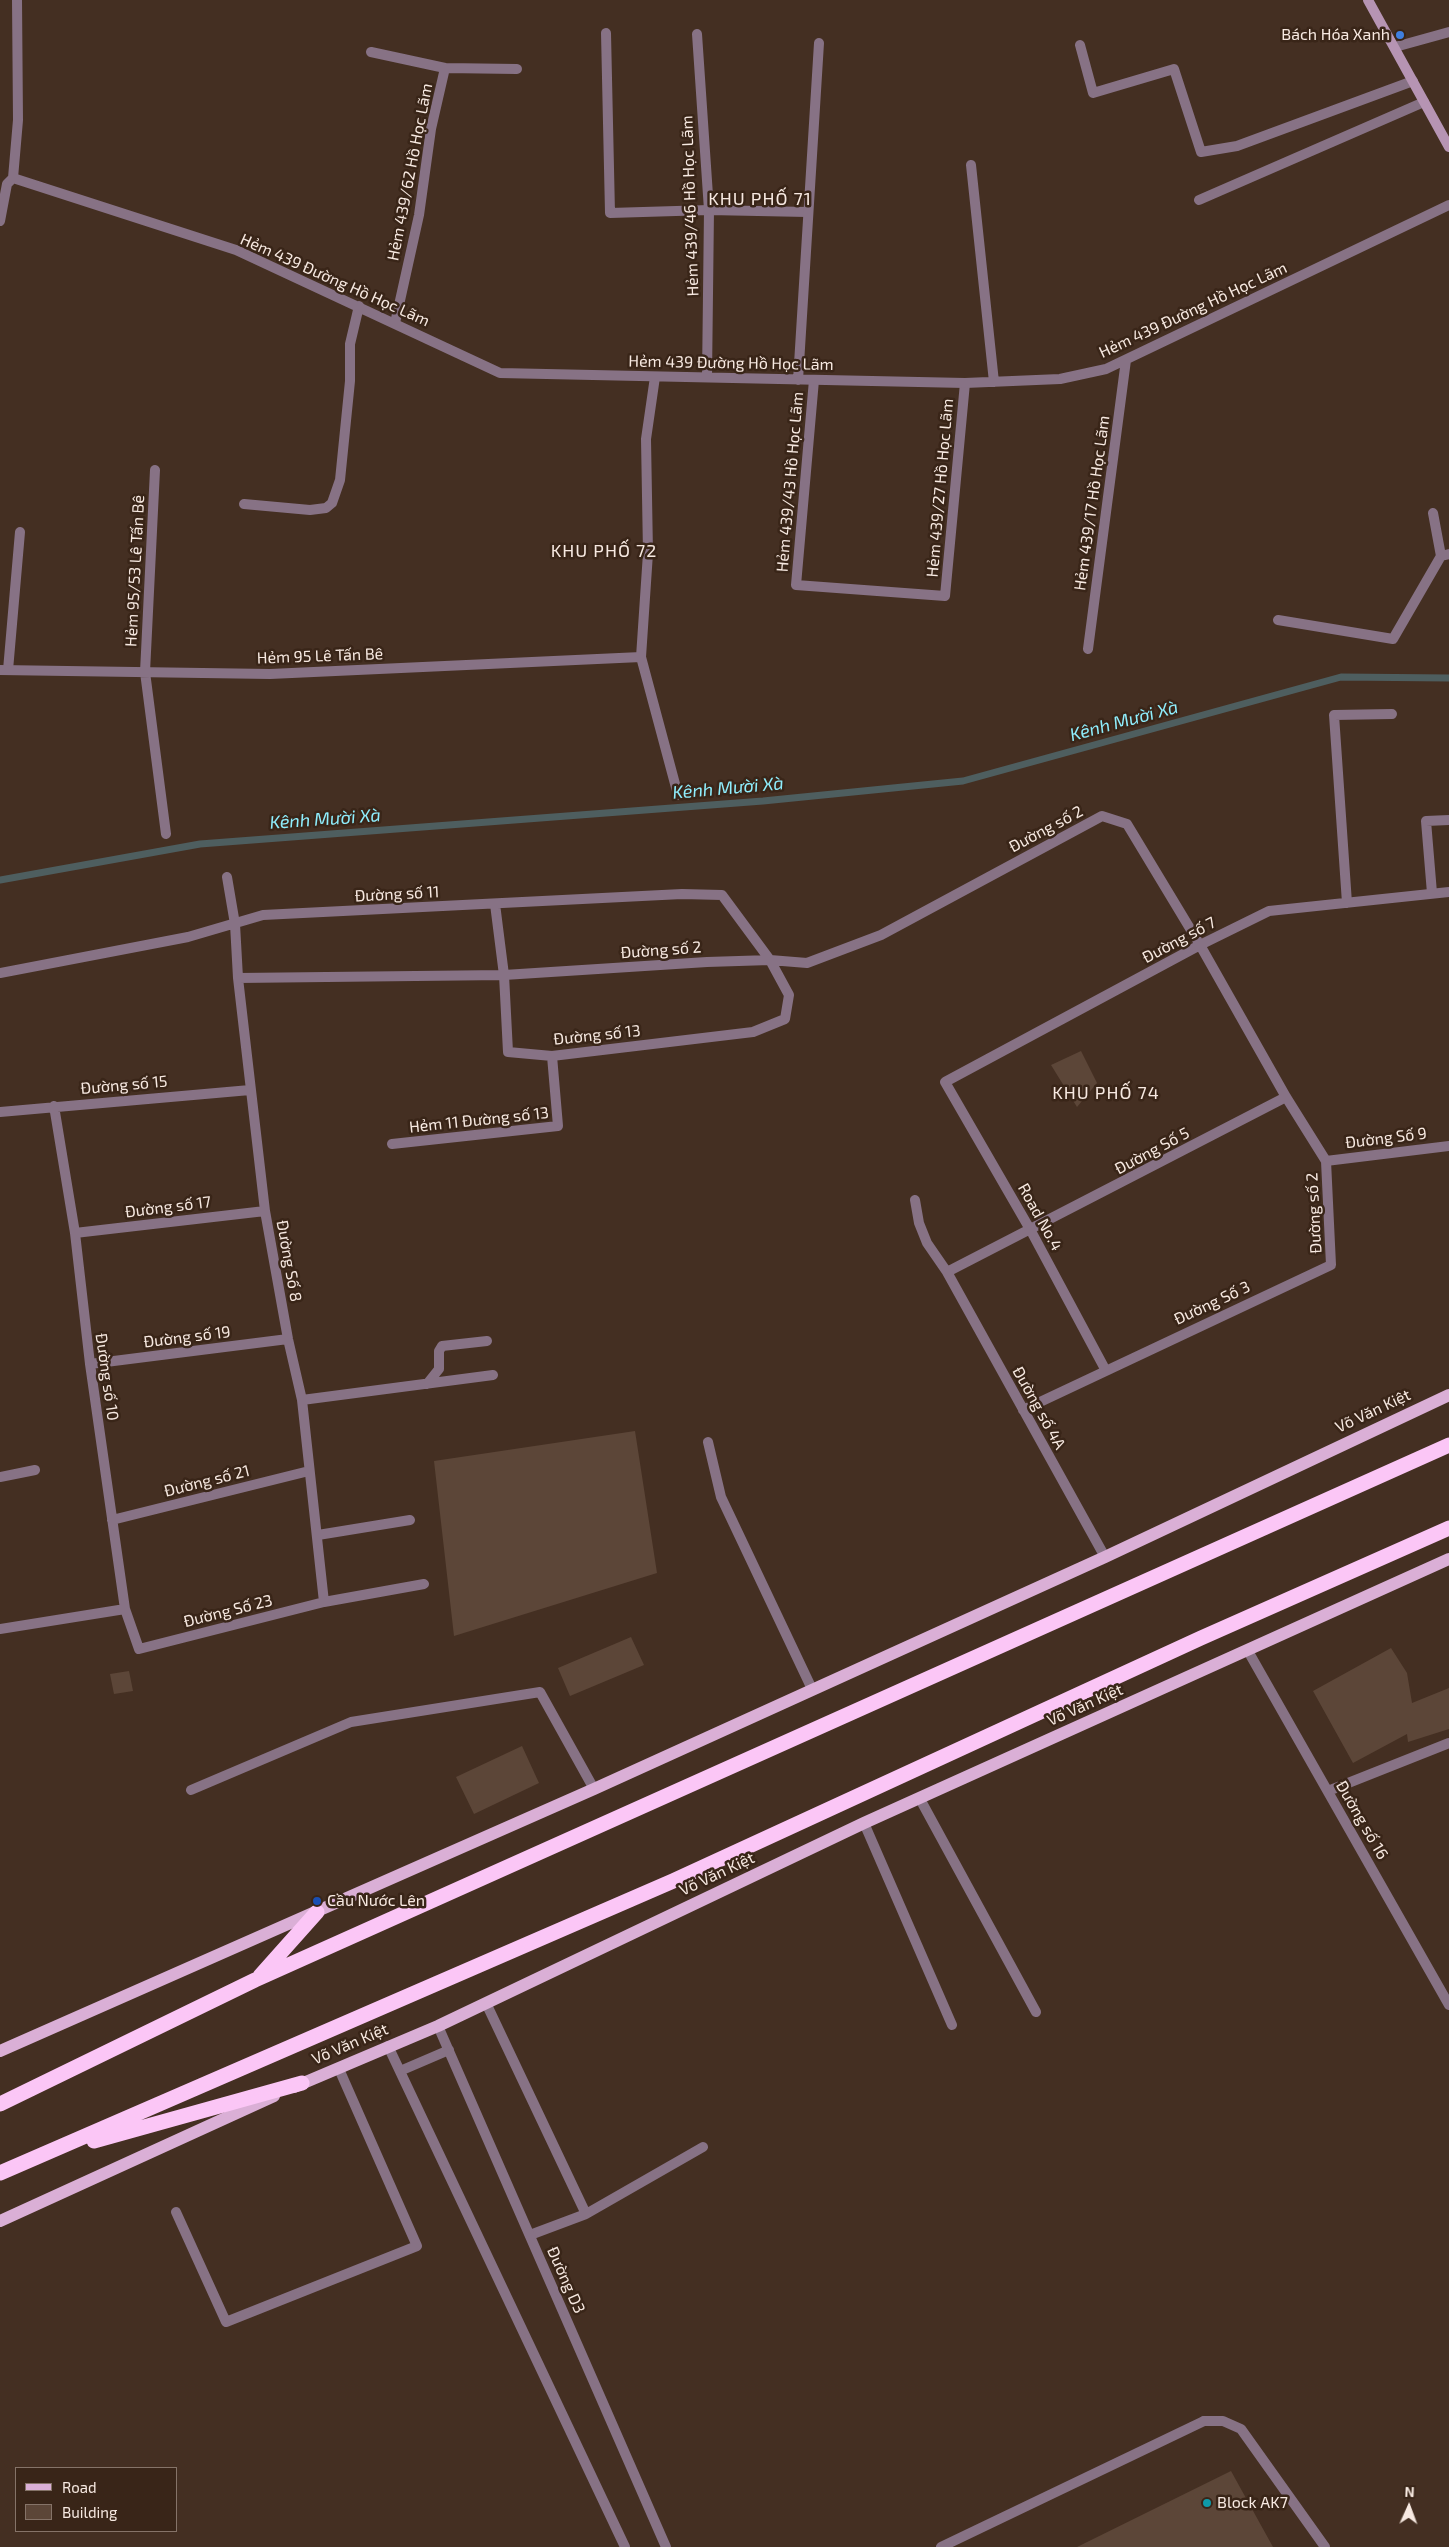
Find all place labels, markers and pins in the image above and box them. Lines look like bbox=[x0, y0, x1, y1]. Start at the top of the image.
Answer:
place label: Bách Hóa Xanh bbox=[1281, 25, 1390, 45]
marker: Bách Hóa Xanh bbox=[1394, 29, 1406, 41]
place label: Cầu Nước Lên bbox=[327, 1891, 425, 1911]
marker: Cầu Nước Lên bbox=[311, 1895, 323, 1907]
place label: Block AK7 bbox=[1217, 2493, 1288, 2513]
marker: Block AK7 bbox=[1201, 2497, 1213, 2509]

